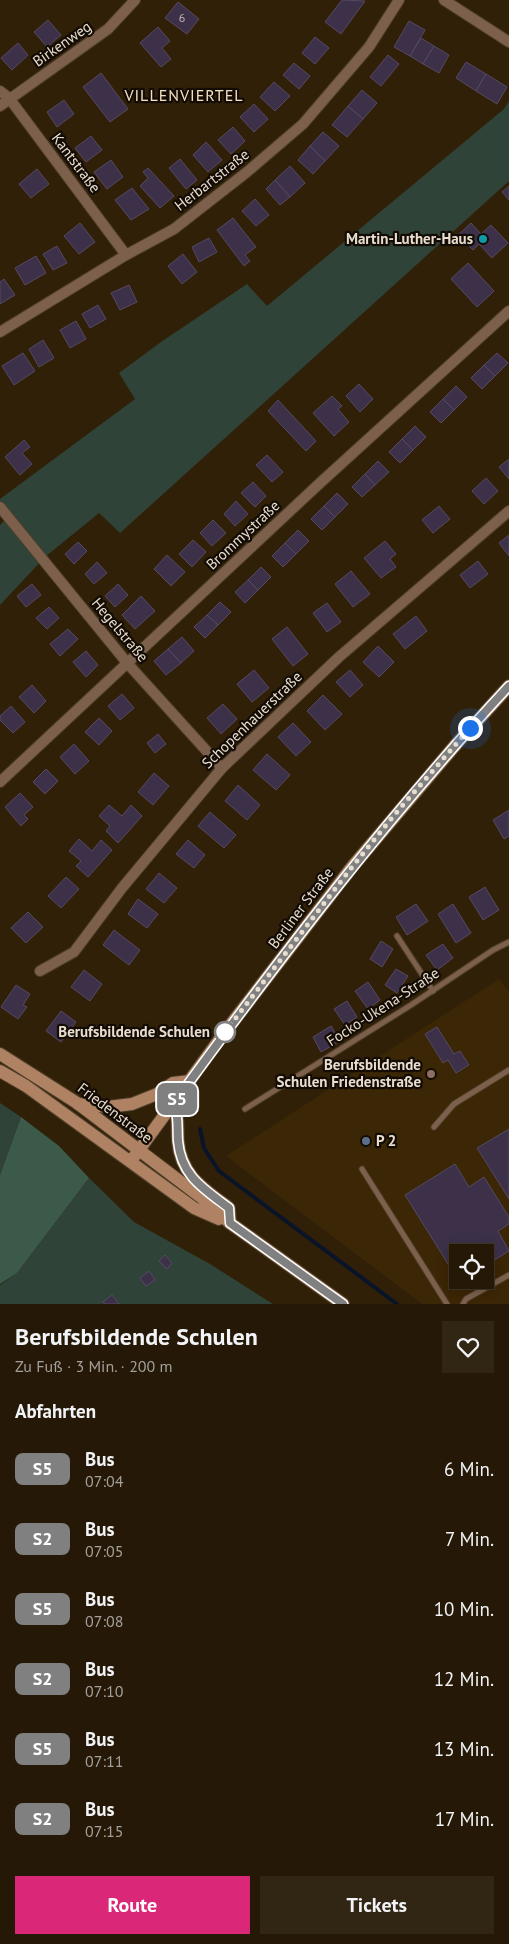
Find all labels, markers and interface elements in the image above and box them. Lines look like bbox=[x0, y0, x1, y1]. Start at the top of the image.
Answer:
house number: 6 bbox=[179, 10, 185, 25]
street label: Birkenweg bbox=[29, 17, 95, 71]
district label: VILLENVIERTEL bbox=[123, 85, 244, 105]
street label: Kantstraße bbox=[48, 129, 105, 196]
street label: Herbartstraße bbox=[171, 145, 253, 215]
place label: Martin-Luther-Haus bbox=[346, 229, 473, 248]
marker: Martin-Luther-Haus bbox=[477, 233, 489, 245]
street label: Brommystraße bbox=[202, 496, 283, 574]
street label: Hegelstraße bbox=[88, 594, 153, 666]
street label: Schopenhauerstraße bbox=[198, 667, 306, 772]
your location bbox=[458, 716, 483, 741]
street label: Berliner Straße bbox=[264, 863, 337, 952]
street label: Focko-Ukena-Straße bbox=[323, 963, 443, 1050]
marker: Berufsbildende Schulen bbox=[214, 1021, 236, 1043]
place label: Berufsbildende Schulen bbox=[58, 1022, 210, 1041]
place label: Berufsbildende Schulen Friedenstraße bbox=[277, 1055, 421, 1091]
marker: Berufsbildende Schulen Friedenstraße bbox=[425, 1068, 437, 1080]
street label: Friedenstraße bbox=[74, 1078, 156, 1147]
line badge: S5 bbox=[154, 1083, 200, 1115]
text: S5 bbox=[167, 1087, 187, 1110]
place label: P 2 bbox=[376, 1131, 396, 1150]
marker: P 2 bbox=[360, 1135, 372, 1147]
map controls bbox=[449, 1244, 494, 1289]
button: locate bbox=[449, 1244, 494, 1289]
text: Berufsbildende Schulen bbox=[15, 1321, 258, 1352]
button: heart bbox=[442, 1321, 494, 1373]
text: Zu Fuß · 3 Min. · 200 m bbox=[15, 1356, 173, 1376]
text: Abfahrten bbox=[15, 1399, 96, 1423]
text: Bus bbox=[85, 1447, 114, 1471]
text: S5 bbox=[33, 1457, 52, 1480]
text: 6 Min. bbox=[444, 1457, 494, 1481]
text: 07:04 bbox=[85, 1471, 123, 1491]
text: Bus bbox=[85, 1517, 114, 1541]
text: S2 bbox=[33, 1527, 52, 1550]
text: 7 Min. bbox=[445, 1527, 494, 1551]
text: 07:05 bbox=[85, 1541, 123, 1561]
text: Bus bbox=[85, 1587, 114, 1611]
text: S5 bbox=[33, 1597, 52, 1620]
text: 10 Min. bbox=[434, 1597, 494, 1621]
text: 07:08 bbox=[85, 1611, 123, 1631]
text: Bus bbox=[85, 1657, 114, 1681]
text: S2 bbox=[33, 1667, 52, 1690]
text: 12 Min. bbox=[434, 1667, 494, 1691]
text: 07:10 bbox=[85, 1681, 123, 1701]
text: Bus bbox=[85, 1727, 114, 1751]
text: S5 bbox=[33, 1737, 52, 1760]
text: 13 Min. bbox=[434, 1737, 494, 1761]
text: 07:11 bbox=[85, 1751, 123, 1771]
text: Bus bbox=[85, 1797, 114, 1821]
text: S2 bbox=[33, 1807, 52, 1830]
text: 17 Min. bbox=[435, 1807, 494, 1831]
text: 07:15 bbox=[85, 1821, 123, 1841]
button: Route bbox=[15, 1876, 250, 1934]
button: Tickets bbox=[260, 1876, 494, 1934]

